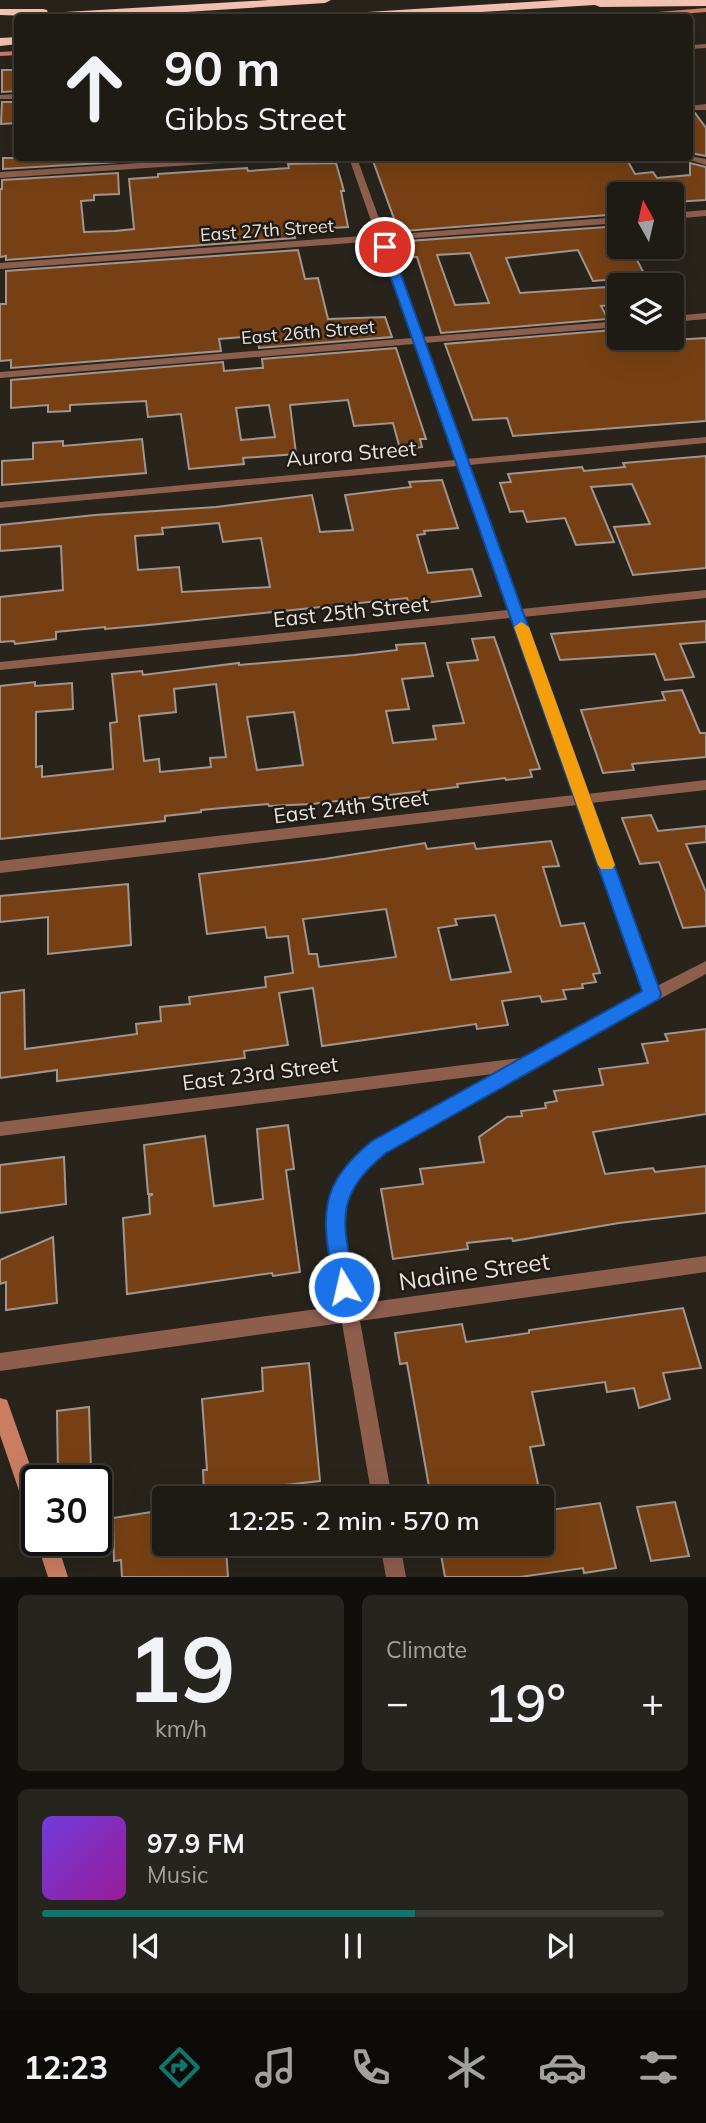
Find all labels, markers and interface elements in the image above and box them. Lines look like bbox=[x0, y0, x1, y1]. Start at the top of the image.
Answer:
text: 90 m bbox=[164, 37, 280, 98]
icon: ahead bbox=[49, 42, 140, 133]
text: Gibbs Street bbox=[164, 98, 346, 138]
north arrow bbox=[607, 182, 684, 259]
map controls bbox=[607, 182, 684, 350]
street label: East 27th Street bbox=[199, 214, 335, 246]
pin bbox=[355, 217, 415, 277]
icon: arrive bbox=[366, 228, 404, 266]
button: layers bbox=[607, 273, 684, 350]
street label: East 26th Street bbox=[240, 315, 376, 349]
street label: Aurora Street bbox=[285, 434, 417, 472]
street label: East 25th Street bbox=[272, 590, 430, 632]
street label: East 24th Street bbox=[272, 784, 430, 828]
street label: East 23rd Street bbox=[181, 1051, 339, 1095]
street label: Nadine Street bbox=[397, 1246, 551, 1296]
position arrow bbox=[307, 1250, 381, 1324]
speed limit sign: 30 bbox=[21, 1465, 112, 1556]
text: 12:25 · 2 min · 570 m bbox=[226, 1504, 480, 1537]
text: 19 bbox=[126, 1611, 236, 1725]
text: Climate bbox=[386, 1635, 467, 1664]
text: 19° bbox=[484, 1670, 566, 1735]
text: − bbox=[386, 1678, 409, 1726]
text: + bbox=[641, 1678, 664, 1726]
text: km/h bbox=[155, 1714, 207, 1743]
text: 97.9 FM bbox=[147, 1827, 245, 1860]
text: Music bbox=[147, 1860, 208, 1889]
icon: previous bbox=[127, 1927, 165, 1965]
icon: pause bbox=[334, 1927, 372, 1965]
icon: next bbox=[541, 1927, 579, 1965]
icon: directions bbox=[155, 2043, 204, 2092]
icon: music bbox=[251, 2043, 300, 2092]
icon: phone bbox=[346, 2043, 395, 2092]
icon: climate bbox=[442, 2043, 491, 2092]
icon: car bbox=[538, 2043, 587, 2092]
icon: filters bbox=[634, 2043, 683, 2092]
text: 12:23 bbox=[23, 2047, 108, 2087]

